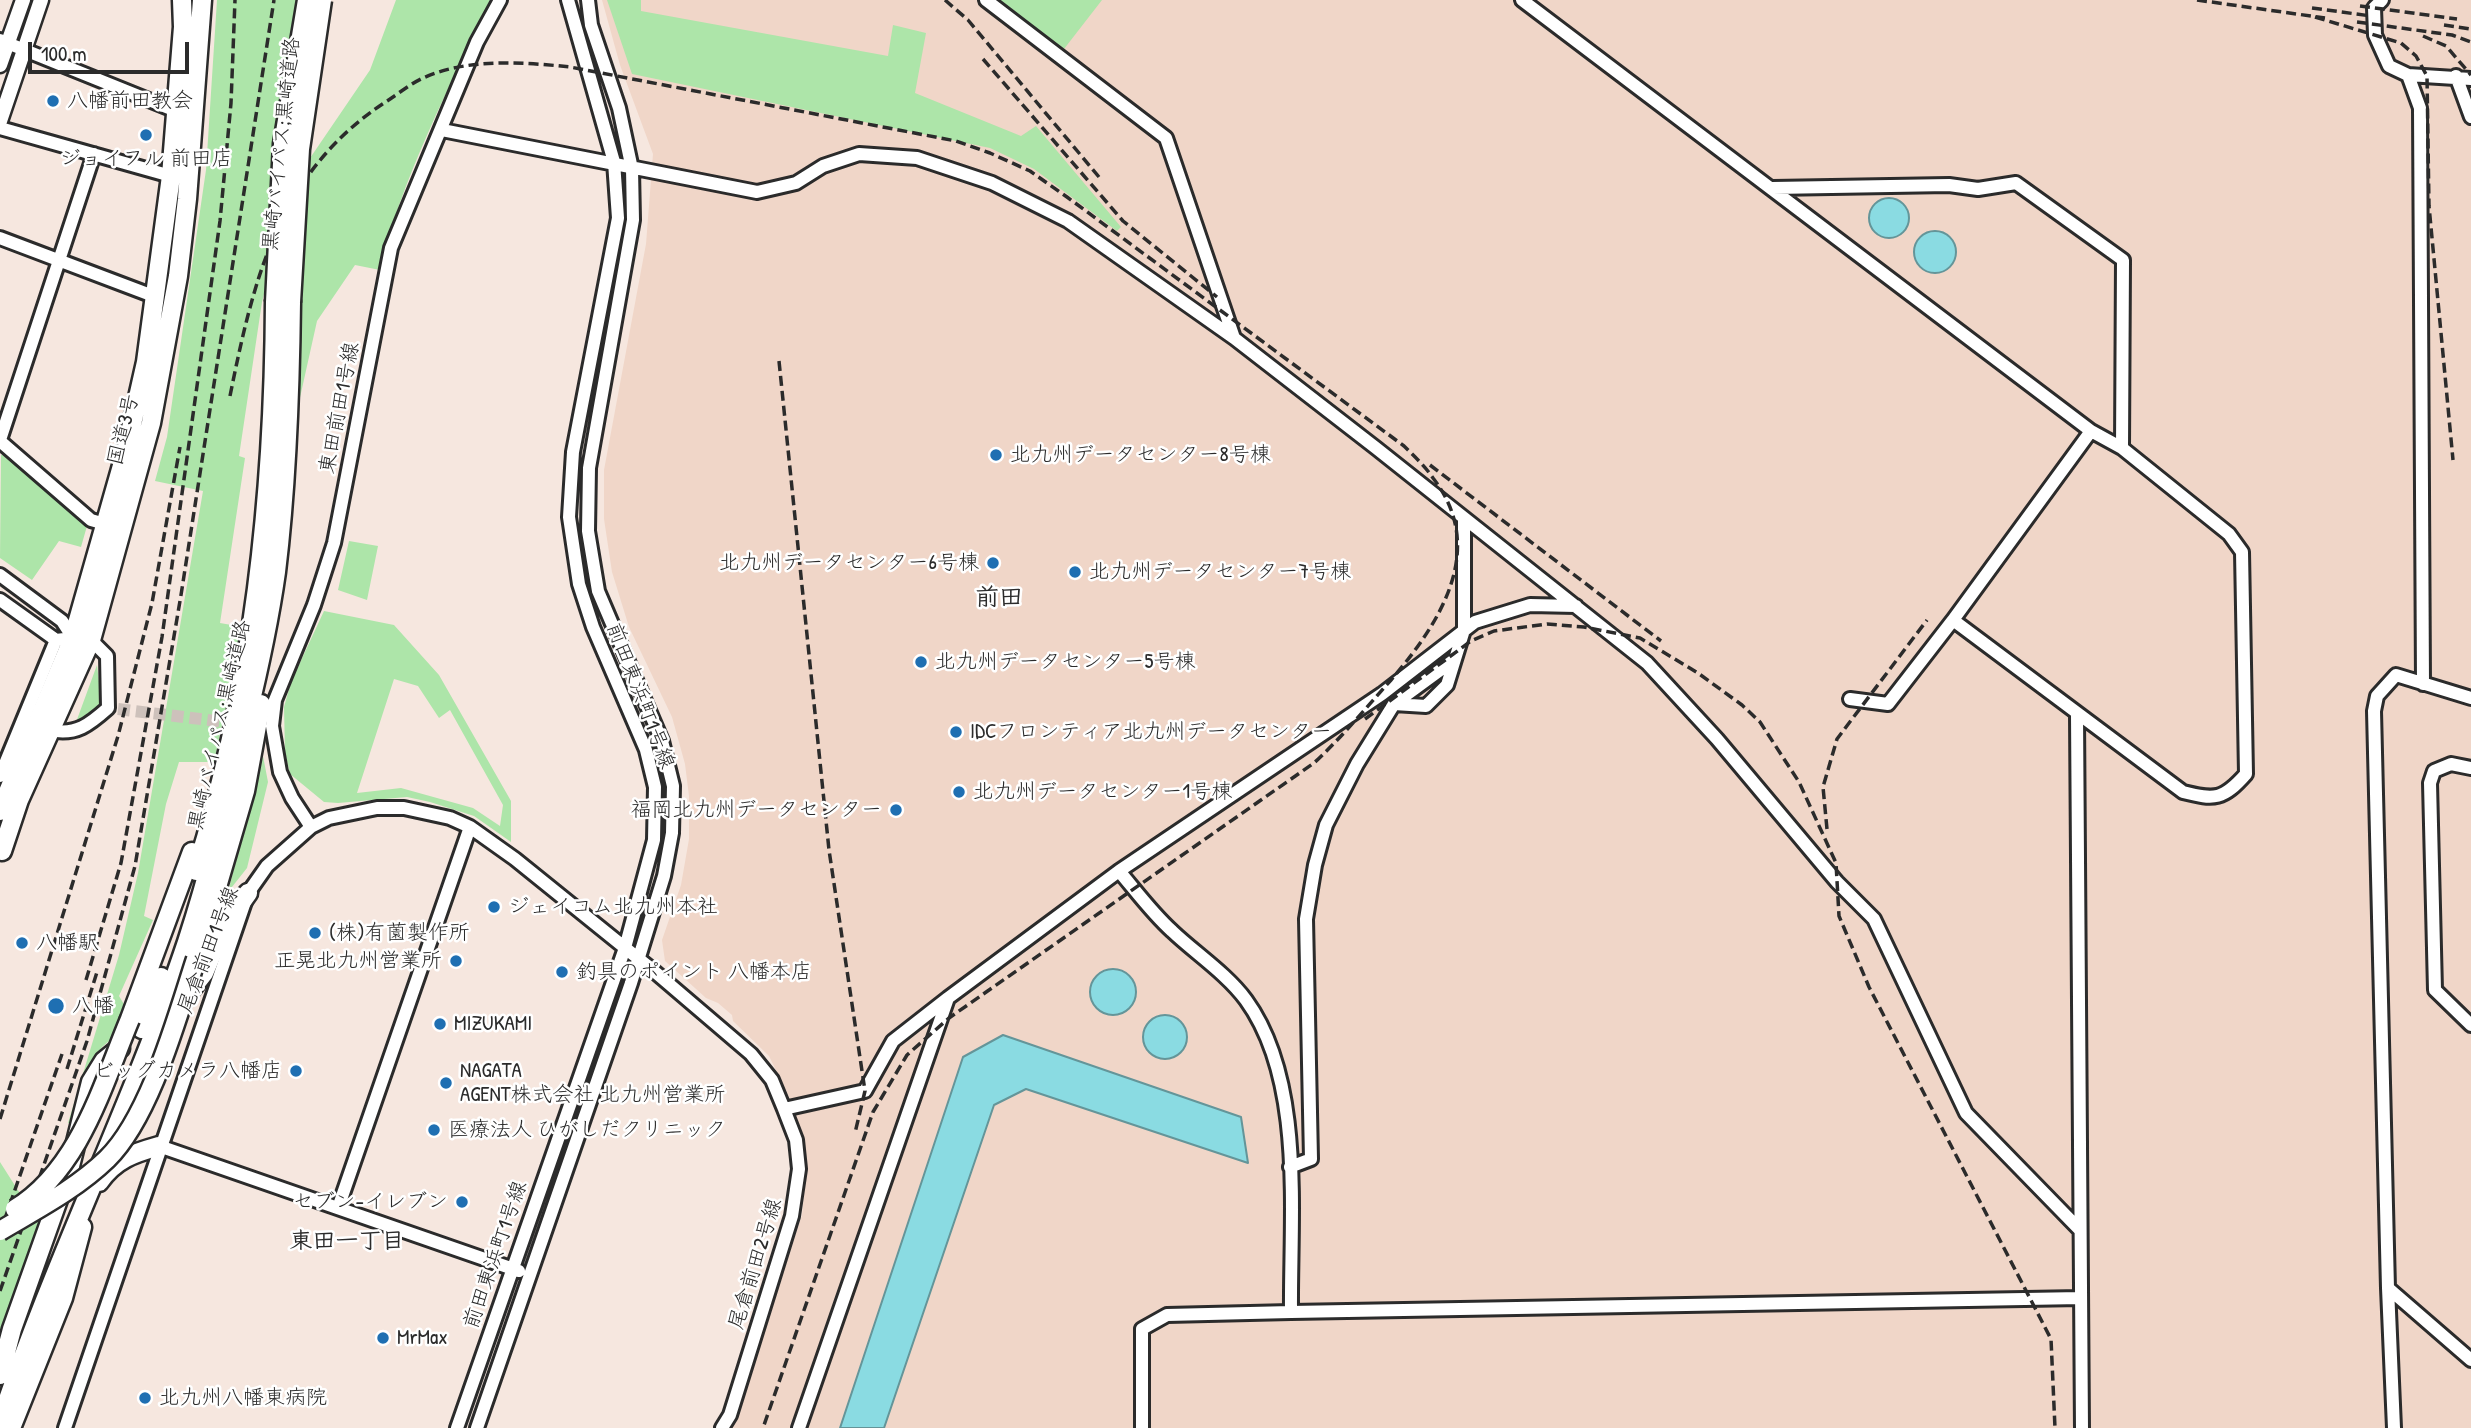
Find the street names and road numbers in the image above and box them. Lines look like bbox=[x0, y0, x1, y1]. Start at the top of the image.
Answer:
street label: 黒崎バイパス;黒崎道路 bbox=[258, 36, 306, 252]
street label: 東田前田1号線 bbox=[315, 340, 365, 476]
street label: 国道3号 bbox=[103, 392, 145, 468]
street label: 黒崎バイパス;黒崎道路 bbox=[184, 617, 256, 833]
street label: 前田東浜町1号線 bbox=[601, 619, 679, 773]
street label: 尾倉前田1号線 bbox=[173, 883, 245, 1017]
street label: 前田東浜町1号線 bbox=[459, 1178, 533, 1332]
street label: 尾倉前田2号線 bbox=[724, 1195, 788, 1333]

